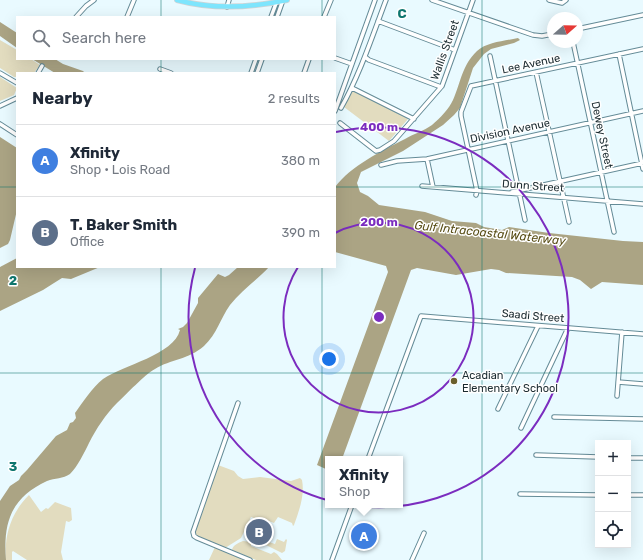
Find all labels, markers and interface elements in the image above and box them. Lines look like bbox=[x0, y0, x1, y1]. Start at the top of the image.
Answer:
text: C bbox=[397, 6, 407, 21]
north arrow bbox=[547, 12, 583, 48]
search box bbox=[16, 16, 336, 60]
street label: Wallis Street bbox=[428, 18, 462, 82]
icon: search bbox=[30, 27, 52, 49]
text: Search here bbox=[62, 29, 146, 47]
street label: Lee Avenue bbox=[501, 51, 561, 77]
text: Nearby bbox=[32, 88, 93, 108]
text: 2 results bbox=[268, 91, 320, 106]
street label: Dewey Street bbox=[589, 100, 616, 171]
street label: Division Avenue bbox=[469, 116, 551, 146]
text: 400 m bbox=[360, 120, 398, 134]
text: Xfinity bbox=[70, 144, 120, 162]
text: A bbox=[40, 153, 50, 168]
text: 380 m bbox=[281, 153, 320, 168]
text: Shop · Lois Road bbox=[70, 162, 170, 177]
street label: Dunn Street bbox=[502, 177, 565, 195]
text: 200 m bbox=[360, 215, 398, 229]
text: T. Baker Smith bbox=[70, 216, 177, 234]
water label: Gulf Intracoastal Waterway bbox=[414, 218, 567, 248]
text: B bbox=[40, 225, 50, 240]
text: 390 m bbox=[281, 225, 320, 240]
text: Office bbox=[70, 234, 104, 249]
text: 2 bbox=[9, 273, 17, 288]
street label: Saadi Street bbox=[501, 307, 565, 325]
centre of rings bbox=[372, 310, 386, 324]
your location bbox=[319, 349, 339, 369]
place label: Acadian Elementary School bbox=[462, 369, 558, 395]
marker: Acadian Elementary School bbox=[449, 376, 459, 386]
map controls bbox=[595, 440, 631, 548]
button: + bbox=[595, 440, 631, 476]
popup bbox=[325, 456, 403, 508]
text: 3 bbox=[9, 459, 18, 474]
text: Xfinity bbox=[339, 466, 389, 484]
button: − bbox=[595, 476, 631, 512]
text: Shop bbox=[339, 484, 370, 499]
button: locate bbox=[595, 512, 631, 548]
pin: B bbox=[246, 517, 272, 547]
pin: A bbox=[351, 521, 377, 551]

